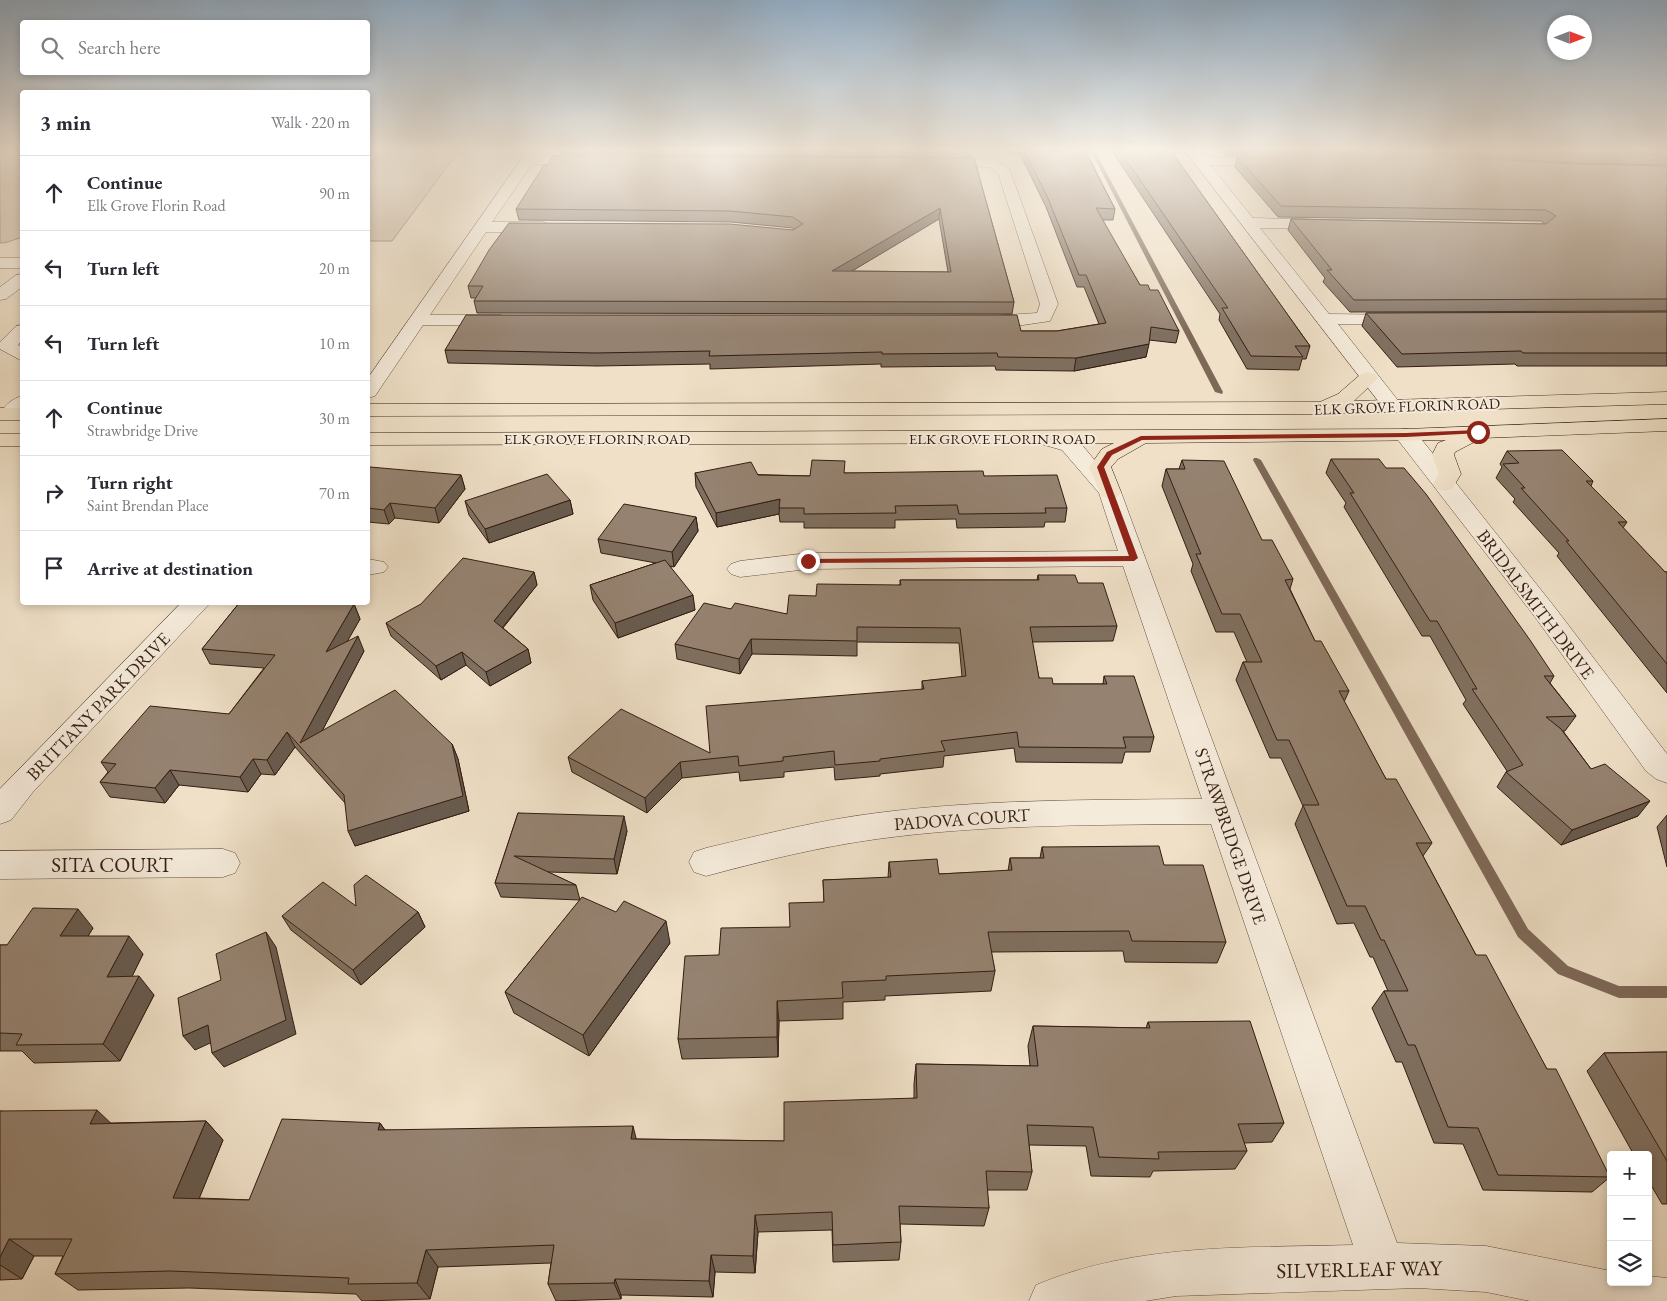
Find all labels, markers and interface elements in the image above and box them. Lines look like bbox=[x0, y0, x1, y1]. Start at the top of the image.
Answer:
north arrow bbox=[1547, 15, 1592, 60]
search box bbox=[20, 20, 370, 75]
icon: search bbox=[38, 34, 66, 62]
text: Search here bbox=[78, 35, 160, 60]
text: 3 min bbox=[40, 109, 91, 136]
text: Walk · 220 m bbox=[271, 112, 350, 133]
text: Continue bbox=[87, 170, 162, 195]
icon: ahead bbox=[40, 179, 68, 207]
text: 90 m bbox=[319, 183, 350, 204]
text: Elk Grove Florin Road bbox=[87, 195, 226, 216]
icon: left bbox=[40, 254, 68, 282]
text: Turn left bbox=[87, 256, 159, 281]
text: 20 m bbox=[319, 258, 350, 279]
icon: left bbox=[40, 329, 68, 357]
text: Turn left bbox=[87, 331, 159, 356]
text: 10 m bbox=[319, 333, 350, 354]
street label: ELK GROVE FLORIN ROAD bbox=[1313, 393, 1501, 419]
text: Continue bbox=[87, 395, 162, 420]
icon: ahead bbox=[40, 404, 68, 432]
text: 30 m bbox=[319, 408, 350, 429]
text: Strawbridge Drive bbox=[87, 420, 198, 441]
route start bbox=[1467, 421, 1490, 444]
street label: ELK GROVE FLORIN ROAD bbox=[504, 429, 690, 448]
street label: ELK GROVE FLORIN ROAD bbox=[909, 429, 1095, 448]
text: Turn right bbox=[87, 470, 173, 495]
icon: right bbox=[40, 479, 68, 507]
text: 70 m bbox=[319, 483, 350, 504]
text: Saint Brendan Place bbox=[87, 495, 208, 516]
street label: BRIDALSMITH DRIVE bbox=[1472, 525, 1600, 683]
route end bbox=[797, 550, 820, 573]
icon: arrive bbox=[40, 554, 68, 582]
text: Arrive at destination bbox=[87, 556, 253, 581]
street label: BRITTANY PARK DRIVE bbox=[21, 627, 175, 785]
street label: STRAWBRIDGE DRIVE bbox=[1190, 745, 1272, 927]
street label: PADOVA COURT bbox=[893, 803, 1032, 835]
street label: SITA COURT bbox=[51, 851, 174, 878]
map controls bbox=[1607, 1151, 1652, 1286]
button: + bbox=[1607, 1151, 1652, 1196]
button: − bbox=[1607, 1196, 1652, 1241]
button: layers bbox=[1607, 1241, 1652, 1286]
street label: SILVERLEAF WAY bbox=[1276, 1254, 1444, 1284]

